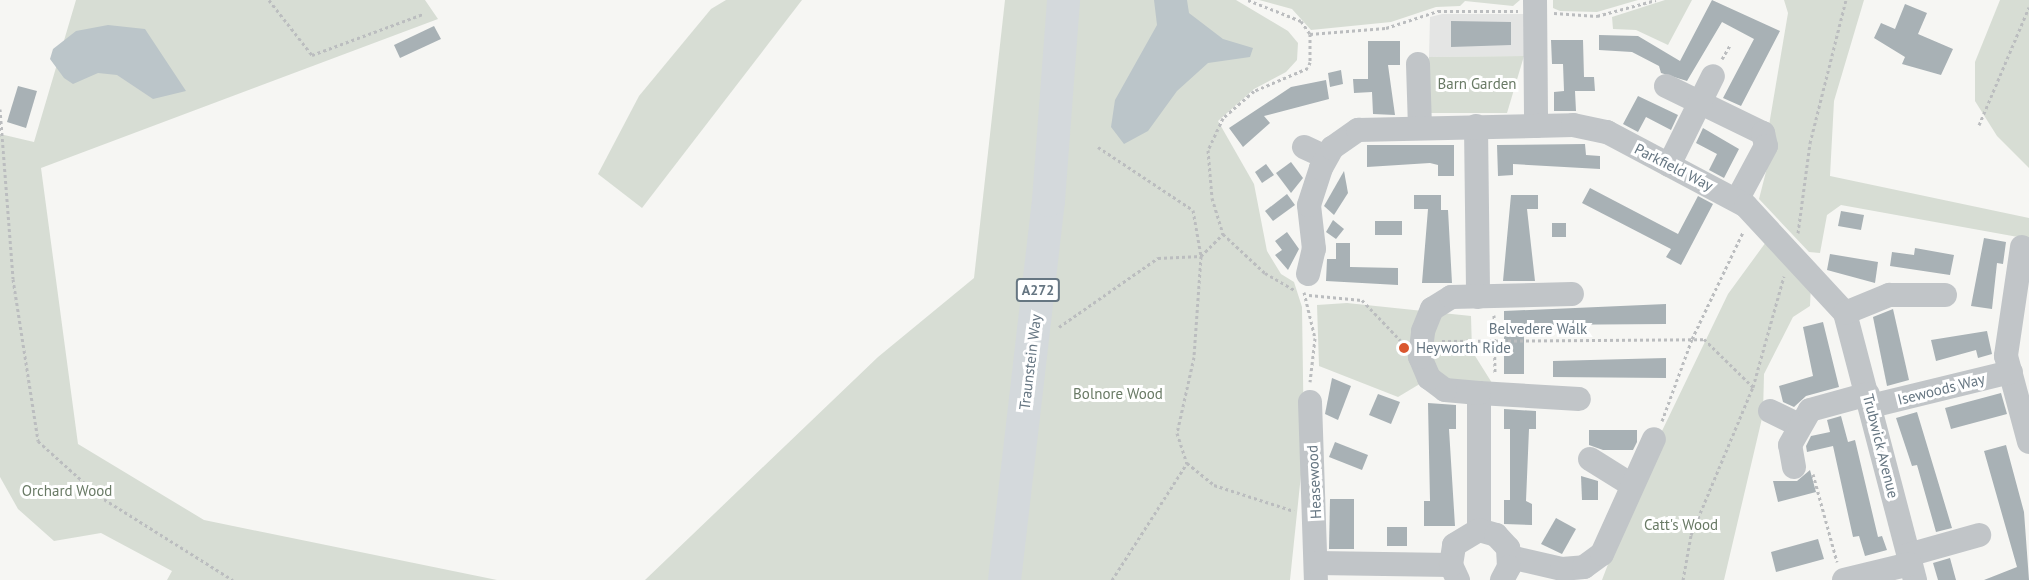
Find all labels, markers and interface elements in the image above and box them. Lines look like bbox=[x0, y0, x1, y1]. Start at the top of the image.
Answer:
park label: Barn Garden bbox=[1437, 75, 1517, 93]
street label: Parkfield Way bbox=[1632, 139, 1716, 195]
road number: A272 bbox=[1016, 279, 1060, 301]
street label: Traunstein Way bbox=[1015, 313, 1045, 411]
street label: Belvedere Walk bbox=[1489, 320, 1587, 338]
place label: Heyworth Ride bbox=[1416, 339, 1511, 357]
marker: Heyworth Ride bbox=[1397, 341, 1411, 355]
street label: Isewoods Way bbox=[1895, 369, 1987, 409]
park label: Bolnore Wood bbox=[1073, 385, 1163, 403]
street label: Trubwick Avenue bbox=[1859, 392, 1903, 500]
street label: Heasewood bbox=[1303, 445, 1325, 519]
park label: Orchard Wood bbox=[22, 482, 112, 500]
park label: Catt's Wood bbox=[1644, 516, 1718, 534]

